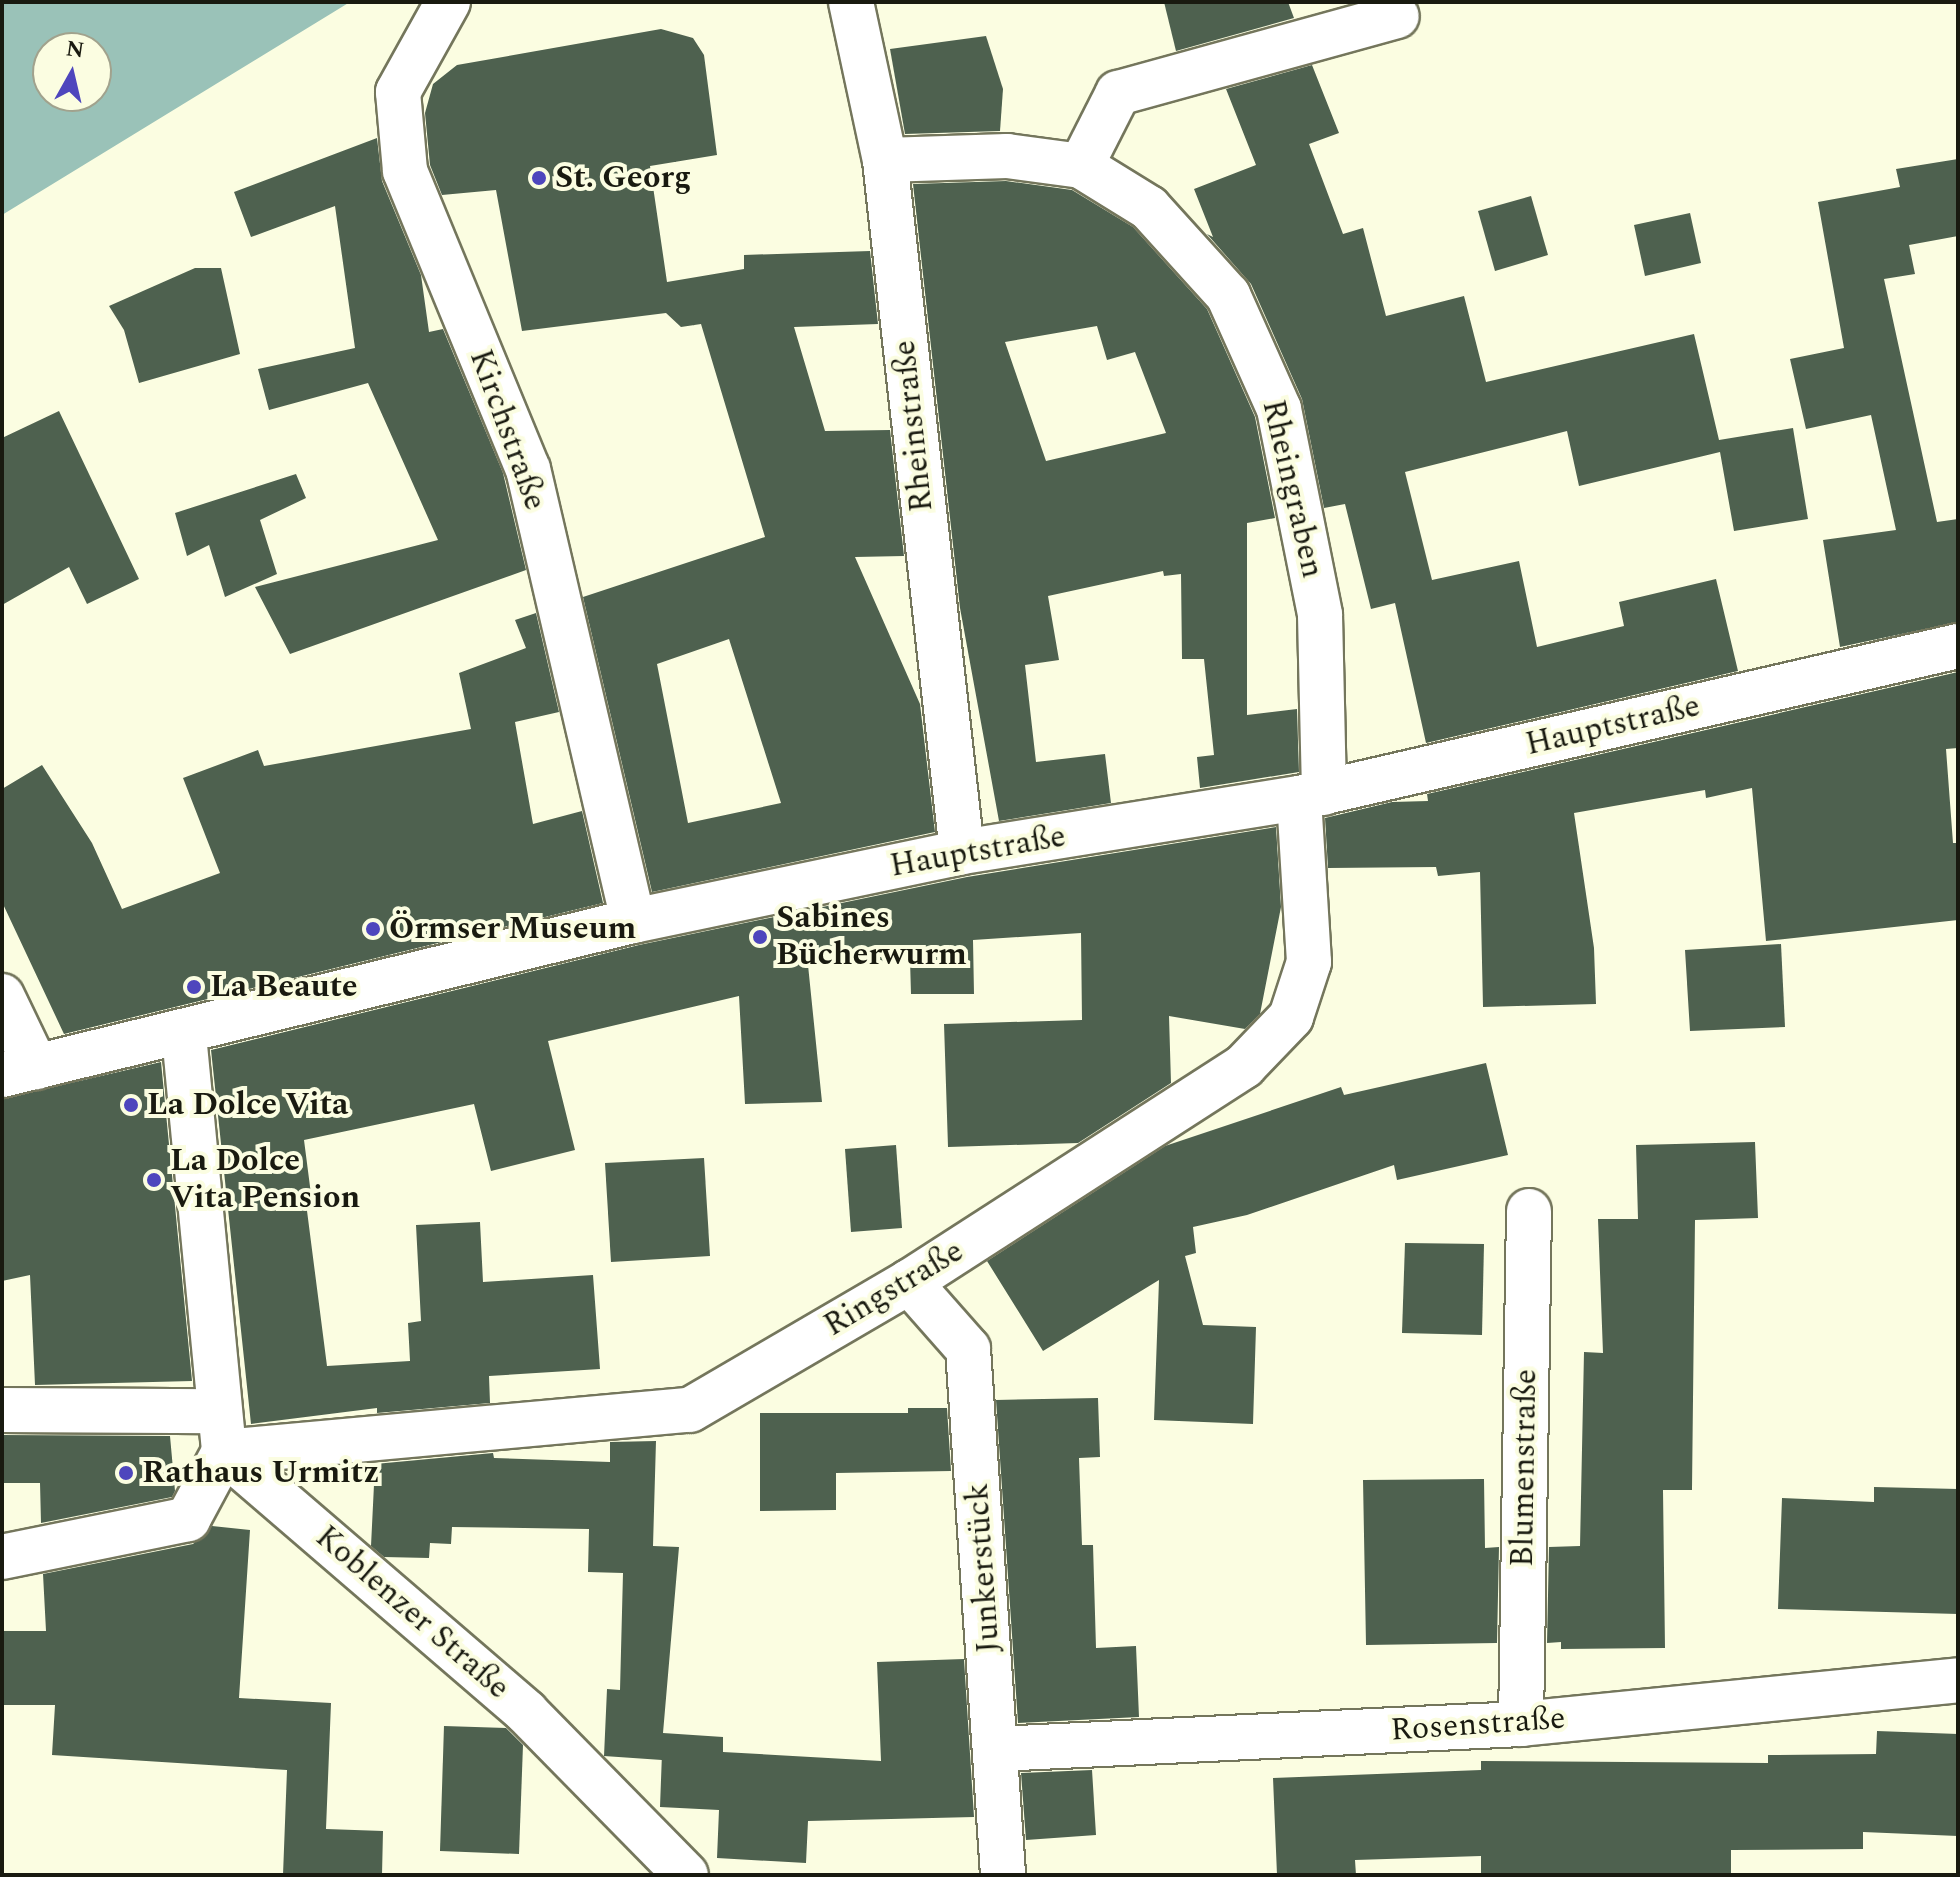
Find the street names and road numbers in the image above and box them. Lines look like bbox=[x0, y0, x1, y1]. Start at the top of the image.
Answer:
street label: Rheinstraße bbox=[886, 338, 942, 514]
street label: Kirchstraße bbox=[460, 345, 554, 515]
street label: Rheingraben bbox=[1253, 396, 1331, 582]
street label: Hauptstraße bbox=[1522, 687, 1704, 765]
street label: Hauptstraße bbox=[887, 818, 1069, 886]
street label: Ringstraße bbox=[818, 1233, 970, 1345]
street label: Blumenstraße bbox=[1504, 1369, 1546, 1567]
street label: Junkerstück bbox=[959, 1482, 1009, 1654]
street label: Koblenzer Straße bbox=[307, 1518, 517, 1708]
street label: Rosenstraße bbox=[1389, 1700, 1567, 1750]

